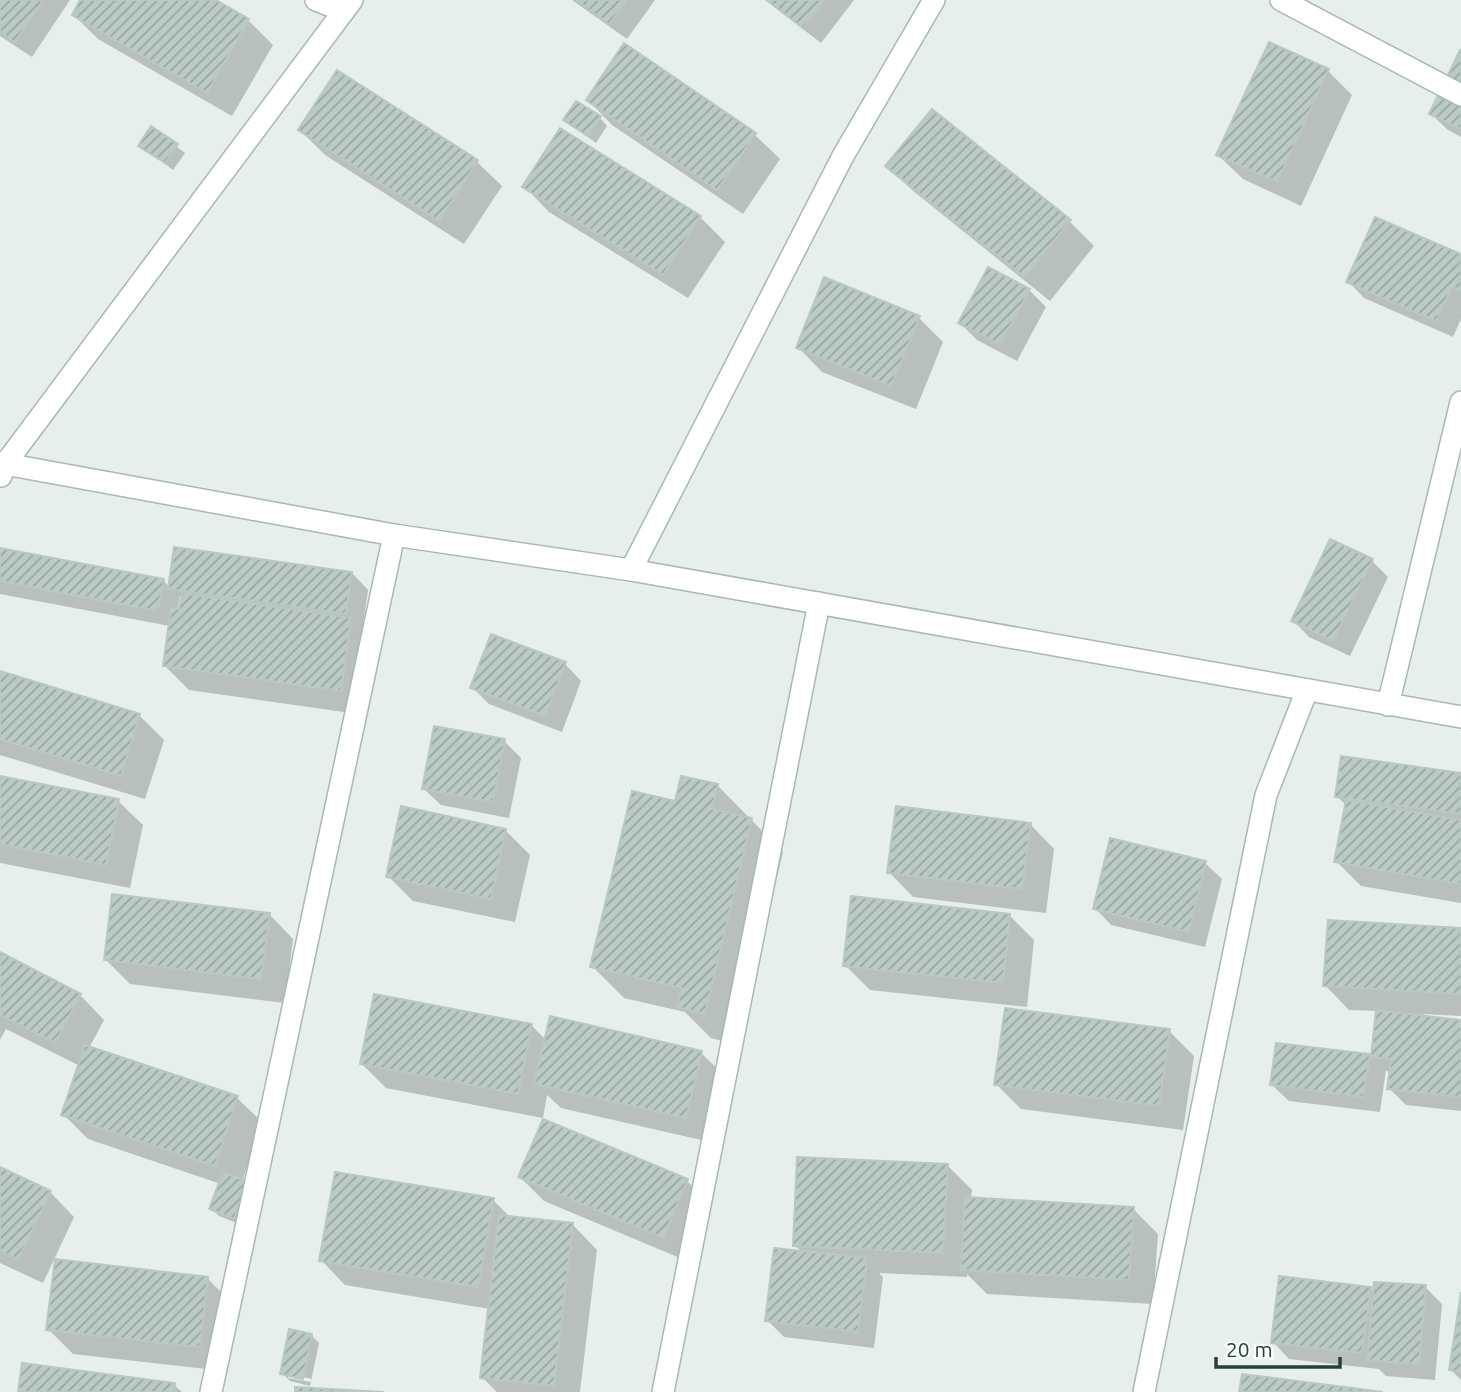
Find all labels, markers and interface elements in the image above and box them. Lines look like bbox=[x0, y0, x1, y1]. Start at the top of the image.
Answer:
scale bar bbox=[1216, 1326, 1340, 1370]
text: 20 m bbox=[1226, 1337, 1273, 1361]

